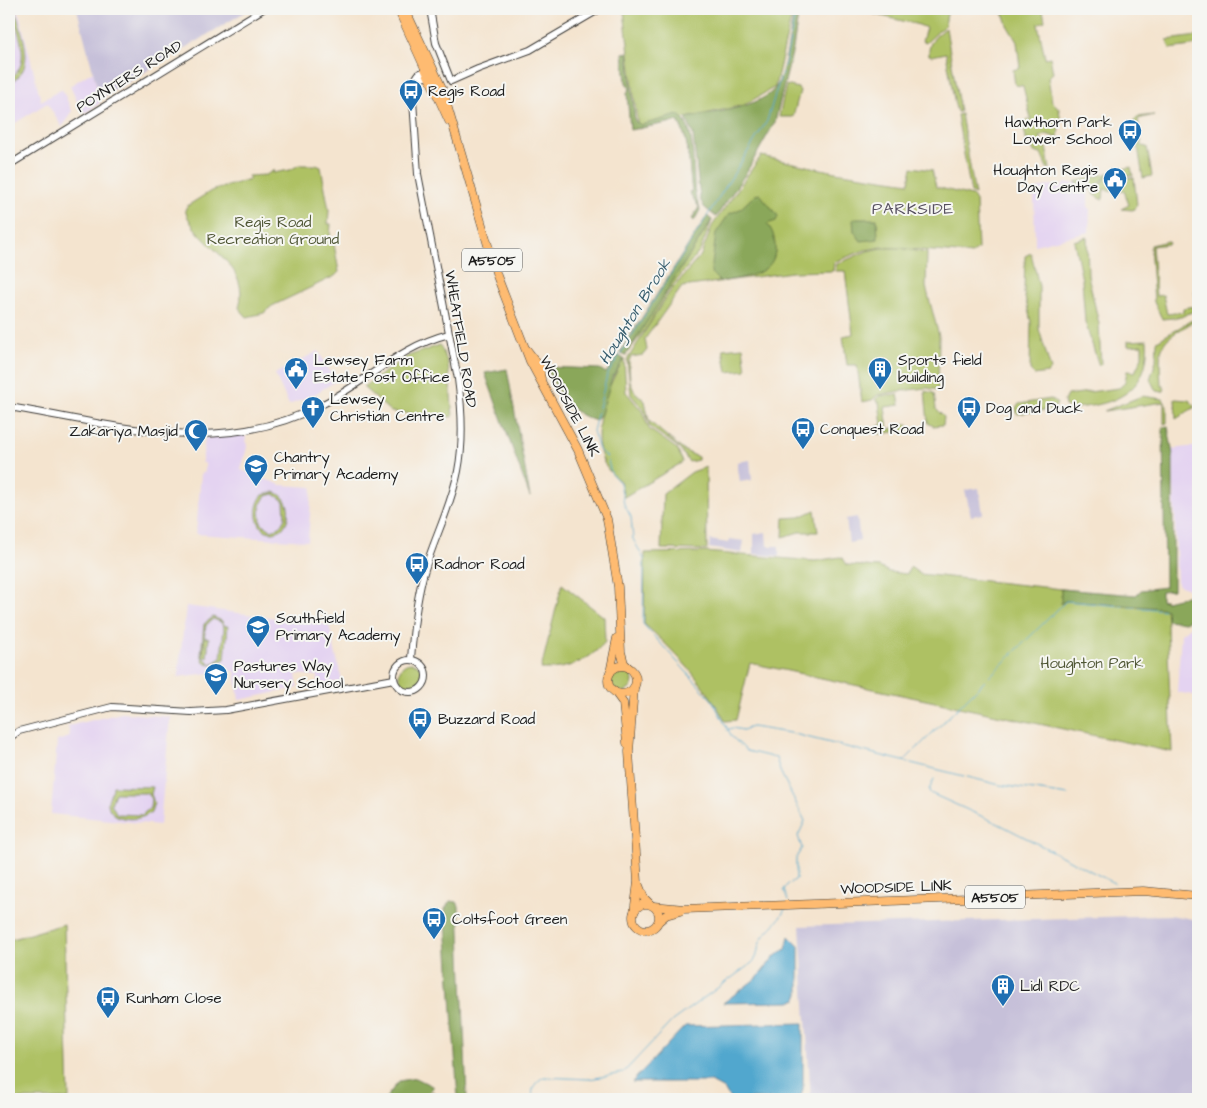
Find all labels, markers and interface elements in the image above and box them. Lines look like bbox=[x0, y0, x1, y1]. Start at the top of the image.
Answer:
street label: POYNTERS ROAD bbox=[72, 35, 187, 118]
bus stop icon: Regis Road bbox=[398, 78, 424, 112]
place label: Regis Road bbox=[428, 81, 505, 103]
place label: Hawthorn Park Lower School bbox=[1005, 112, 1112, 150]
bus stop icon: Hawthorn Park Lower School bbox=[1117, 118, 1143, 152]
place label: Houghton Regis Day Centre bbox=[993, 160, 1098, 199]
public building icon: Houghton Regis Day Centre bbox=[1102, 166, 1128, 200]
district label: PARKSIDE bbox=[872, 198, 954, 220]
park label: Regis Road Recreation Ground bbox=[207, 212, 340, 250]
road number: A5505 bbox=[462, 248, 522, 272]
water label: Houghton Brook bbox=[593, 253, 678, 369]
street label: WHEATFIELD ROAD bbox=[439, 269, 482, 410]
place label: Lewsey Farm Estate Post Office bbox=[314, 350, 450, 388]
place label: Sports field building bbox=[898, 350, 982, 389]
street label: WOODSIDE LINK bbox=[534, 352, 605, 460]
public building icon: Lewsey Farm Estate Post Office bbox=[283, 356, 309, 390]
building icon: Sports field building bbox=[867, 356, 893, 390]
place label: Lewsey Christian Centre bbox=[330, 389, 444, 427]
church icon: Lewsey Christian Centre bbox=[300, 395, 326, 429]
bus stop icon: Dog and Duck bbox=[956, 395, 982, 429]
place label: Dog and Duck bbox=[986, 398, 1083, 420]
bus stop icon: Conquest Road bbox=[790, 416, 816, 450]
mosque icon: Zakariya Masjid bbox=[183, 418, 209, 452]
place label: Conquest Road bbox=[820, 419, 924, 440]
place label: Zakariya Masjid bbox=[69, 421, 178, 443]
place label: Chantry Primary Academy bbox=[274, 447, 398, 486]
school or university icon: Chantry Primary Academy bbox=[243, 453, 269, 487]
bus stop icon: Radnor Road bbox=[404, 551, 430, 585]
place label: Radnor Road bbox=[434, 554, 525, 575]
place label: Southfield Primary Academy bbox=[276, 608, 400, 647]
school or university icon: Southfield Primary Academy bbox=[245, 614, 271, 648]
park label: Houghton Park bbox=[1041, 653, 1144, 675]
place label: Pastures Way Nursery School bbox=[234, 656, 343, 695]
school or university icon: Pastures Way Nursery School bbox=[203, 662, 229, 696]
bus stop icon: Buzzard Road bbox=[407, 706, 433, 740]
place label: Buzzard Road bbox=[438, 709, 536, 730]
street label: WOODSIDE LINK bbox=[840, 875, 952, 900]
road number: A5505 bbox=[965, 886, 1025, 909]
bus stop icon: Coltsfoot Green bbox=[421, 906, 447, 940]
place label: Coltsfoot Green bbox=[452, 909, 568, 930]
building icon: Lidl RDC bbox=[990, 973, 1016, 1007]
place label: Lidl RDC bbox=[1020, 976, 1080, 997]
bus stop icon: Runham Close bbox=[95, 985, 121, 1019]
place label: Runham Close bbox=[126, 988, 222, 1009]

